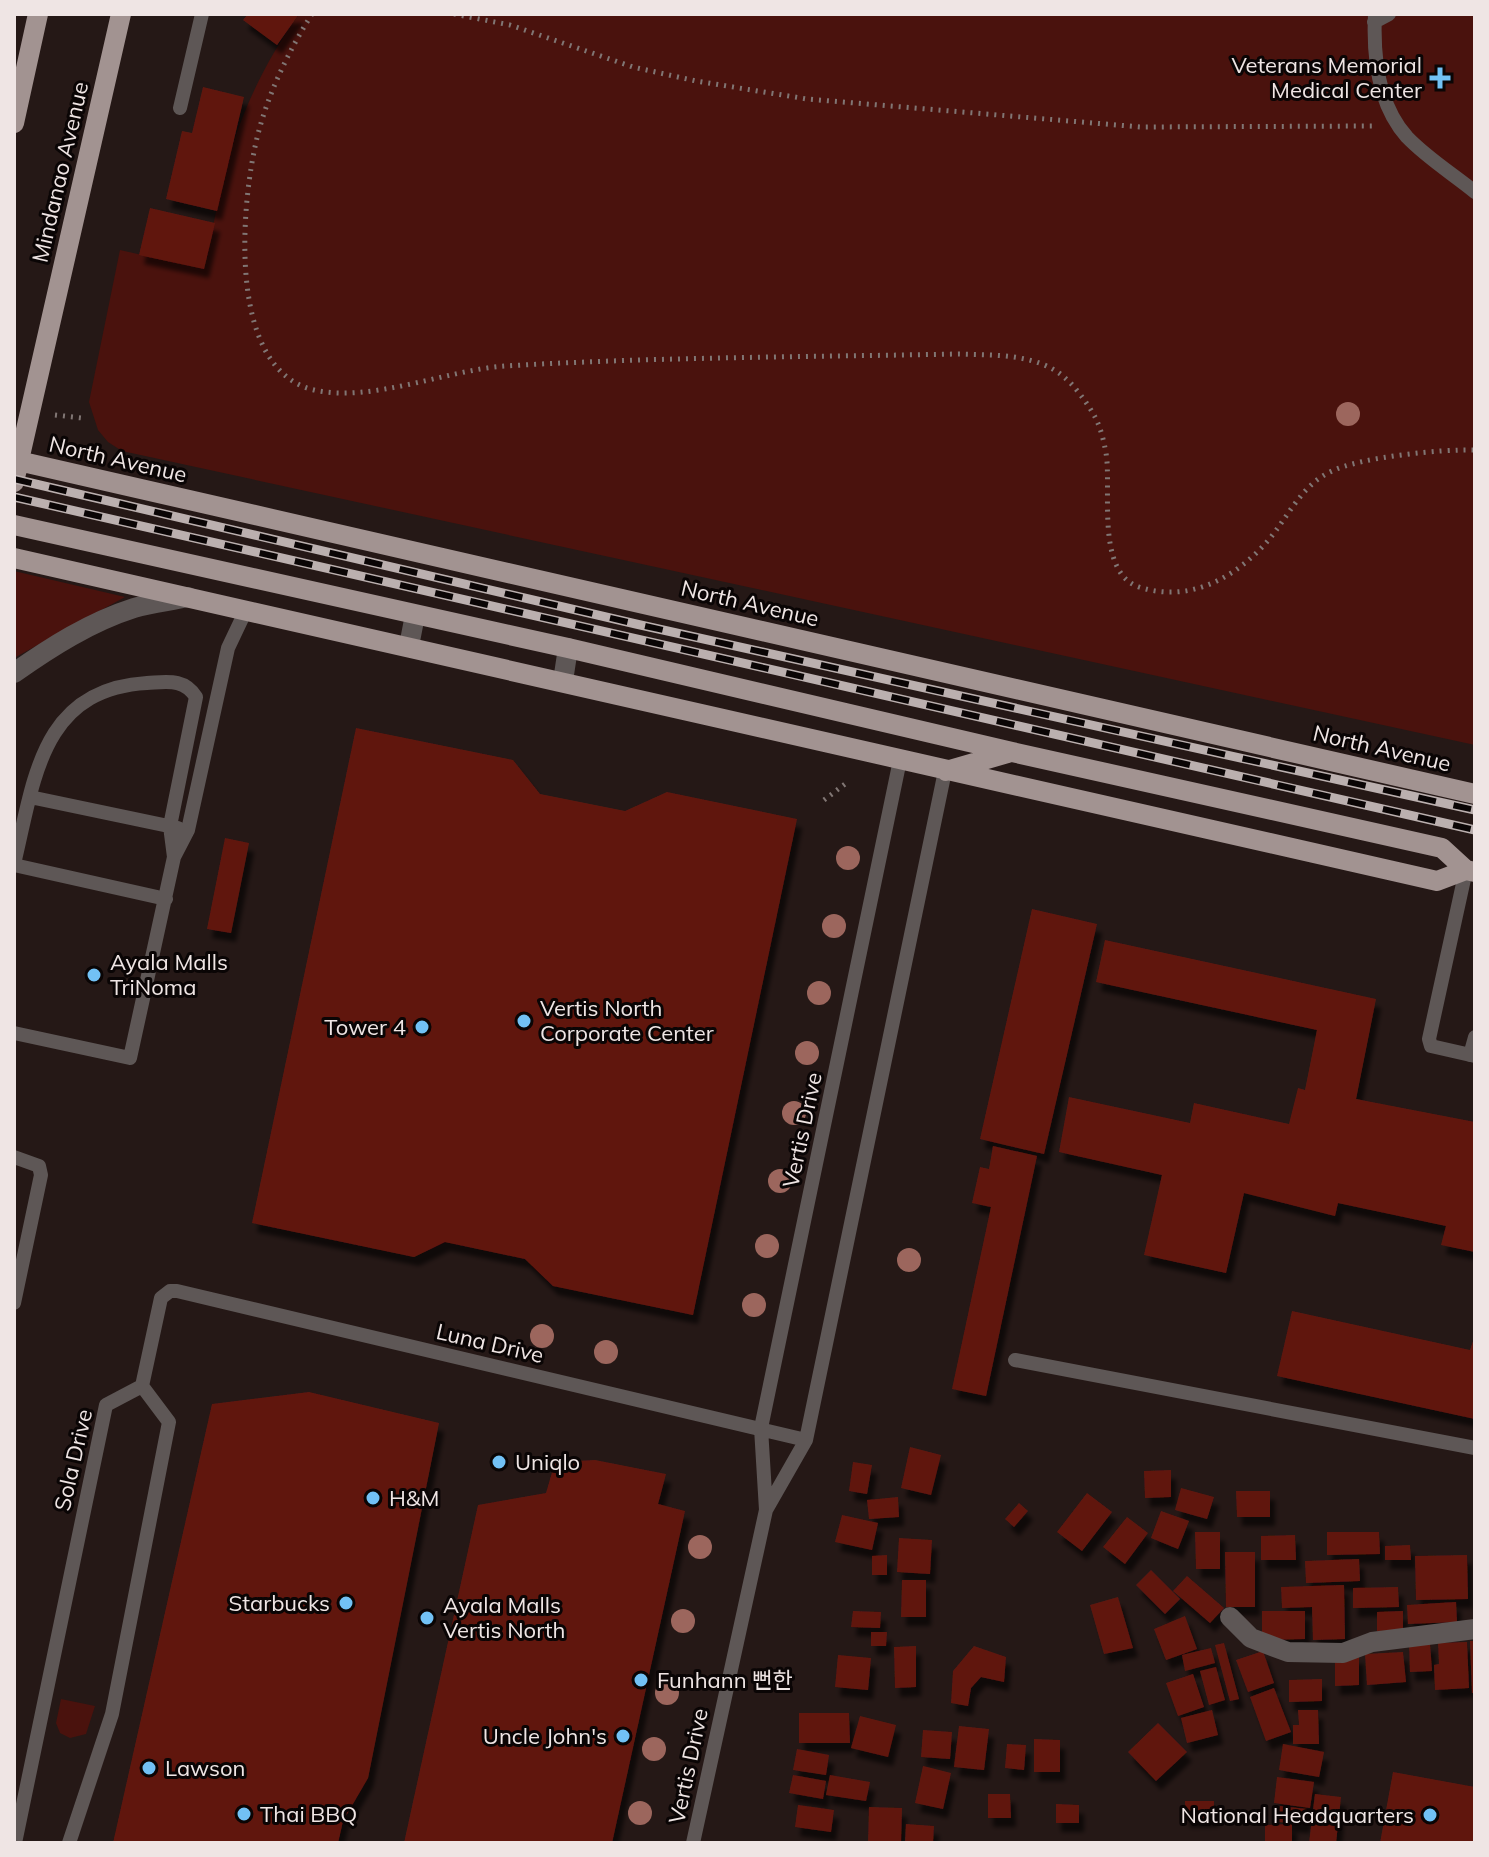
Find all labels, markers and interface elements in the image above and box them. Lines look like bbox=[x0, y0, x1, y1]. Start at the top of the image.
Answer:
place label: Veterans Memorial Medical Center bbox=[1231, 51, 1422, 104]
marker: Veterans Memorial Medical Center bbox=[1429, 67, 1451, 89]
street label: Mindanao Avenue bbox=[26, 79, 94, 265]
street label: North Avenue bbox=[46, 430, 190, 488]
street label: North Avenue bbox=[678, 574, 822, 632]
street label: North Avenue bbox=[1310, 719, 1454, 777]
place label: Ayala Malls TriNoma bbox=[110, 948, 228, 1001]
marker: Ayala Malls TriNoma bbox=[85, 966, 103, 984]
place label: Vertis North Corporate Center bbox=[540, 994, 714, 1047]
marker: Vertis North Corporate Center bbox=[515, 1012, 533, 1030]
place label: Tower 4 bbox=[324, 1013, 406, 1041]
marker: Tower 4 bbox=[413, 1018, 431, 1036]
street label: Vertis Drive bbox=[776, 1070, 828, 1190]
street label: Luna Drive bbox=[434, 1317, 546, 1369]
street label: Sola Drive bbox=[48, 1406, 98, 1514]
place label: Uniqlo bbox=[515, 1448, 580, 1476]
marker: Uniqlo bbox=[490, 1453, 508, 1471]
place label: H&M bbox=[389, 1484, 440, 1512]
marker: H&M bbox=[364, 1489, 382, 1507]
place label: Starbucks bbox=[229, 1589, 330, 1617]
place label: Ayala Malls Vertis North bbox=[443, 1591, 565, 1644]
marker: Starbucks bbox=[337, 1594, 355, 1612]
marker: Ayala Malls Vertis North bbox=[418, 1609, 436, 1627]
place label: Funhann 뻔한 bbox=[657, 1666, 793, 1694]
marker: Funhann 뻔한 bbox=[632, 1671, 650, 1689]
street label: Vertis Drive bbox=[662, 1706, 714, 1826]
place label: Uncle John's bbox=[483, 1722, 607, 1750]
marker: Uncle John's bbox=[614, 1727, 632, 1745]
place label: Lawson bbox=[165, 1754, 245, 1782]
marker: Lawson bbox=[140, 1759, 158, 1777]
place label: Thai BBQ bbox=[260, 1800, 357, 1828]
place label: National Headquarters bbox=[1181, 1801, 1414, 1829]
marker: Thai BBQ bbox=[235, 1805, 253, 1823]
marker: National Headquarters bbox=[1421, 1806, 1439, 1824]

